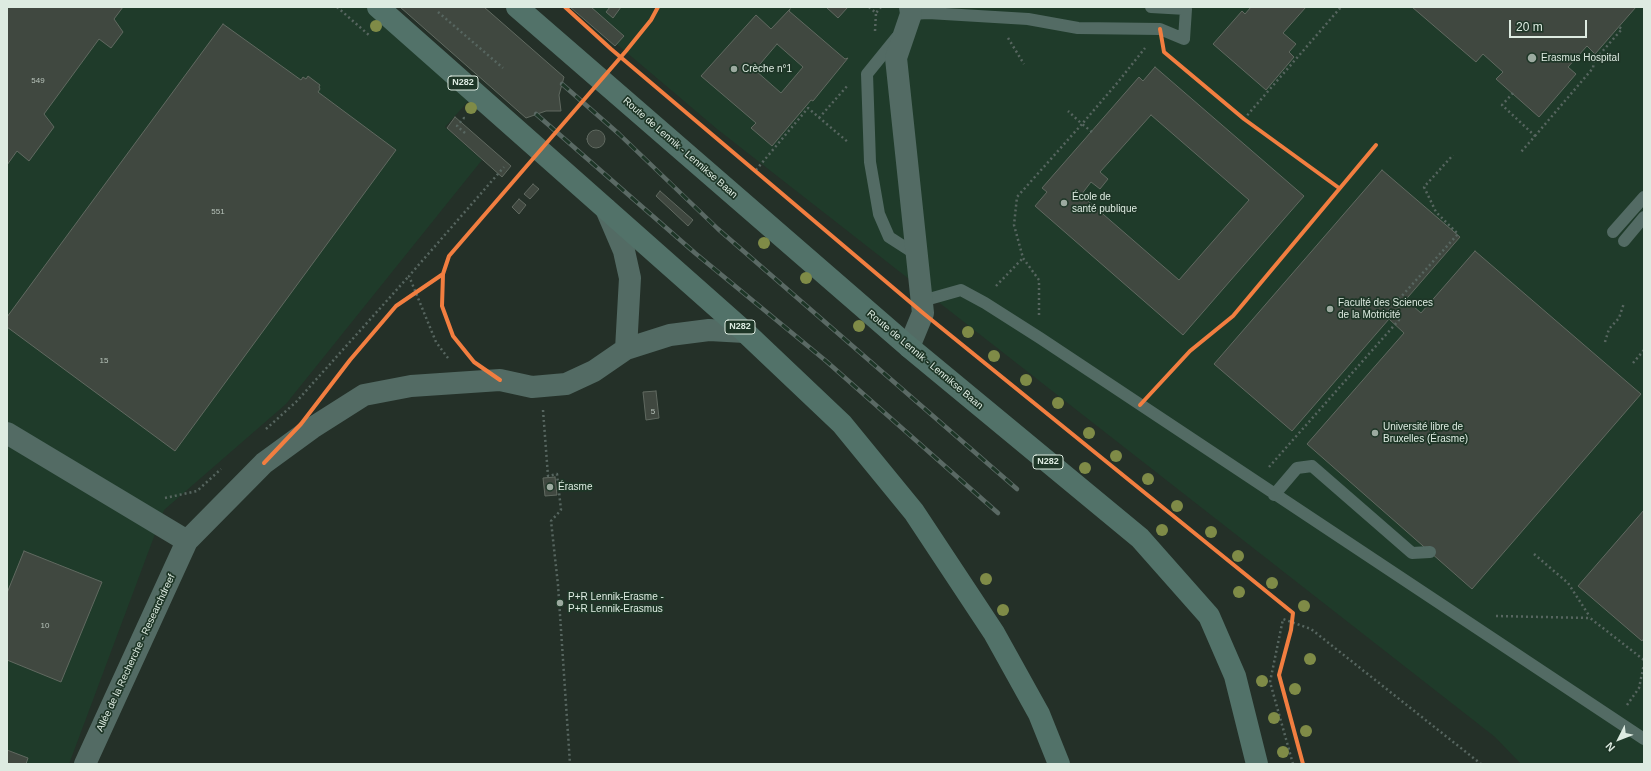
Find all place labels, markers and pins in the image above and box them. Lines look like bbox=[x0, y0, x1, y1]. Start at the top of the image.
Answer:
marker: Erasmus Hospital bbox=[1526, 52, 1538, 64]
place label: Erasmus Hospital bbox=[1541, 52, 1619, 64]
place label: Crèche n°1 bbox=[742, 63, 792, 75]
marker: Crèche n°1 bbox=[729, 64, 739, 74]
place label: École de santé publique bbox=[1072, 191, 1137, 214]
marker: École de santé publique bbox=[1059, 198, 1069, 208]
place label: Faculté des Sciences de la Motricité bbox=[1338, 297, 1433, 320]
marker: Faculté des Sciences de la Motricité bbox=[1325, 304, 1335, 314]
place label: Université libre de Bruxelles (Érasme) bbox=[1383, 421, 1468, 444]
marker: Université libre de Bruxelles (Érasme) bbox=[1370, 428, 1380, 438]
place label: Érasme bbox=[558, 481, 592, 493]
marker: Érasme bbox=[545, 482, 555, 492]
place label: P+R Lennik-Erasme - P+R Lennik-Erasmus bbox=[568, 591, 664, 614]
marker: P+R Lennik-Erasme - P+R Lennik-Erasmus bbox=[555, 598, 565, 608]

